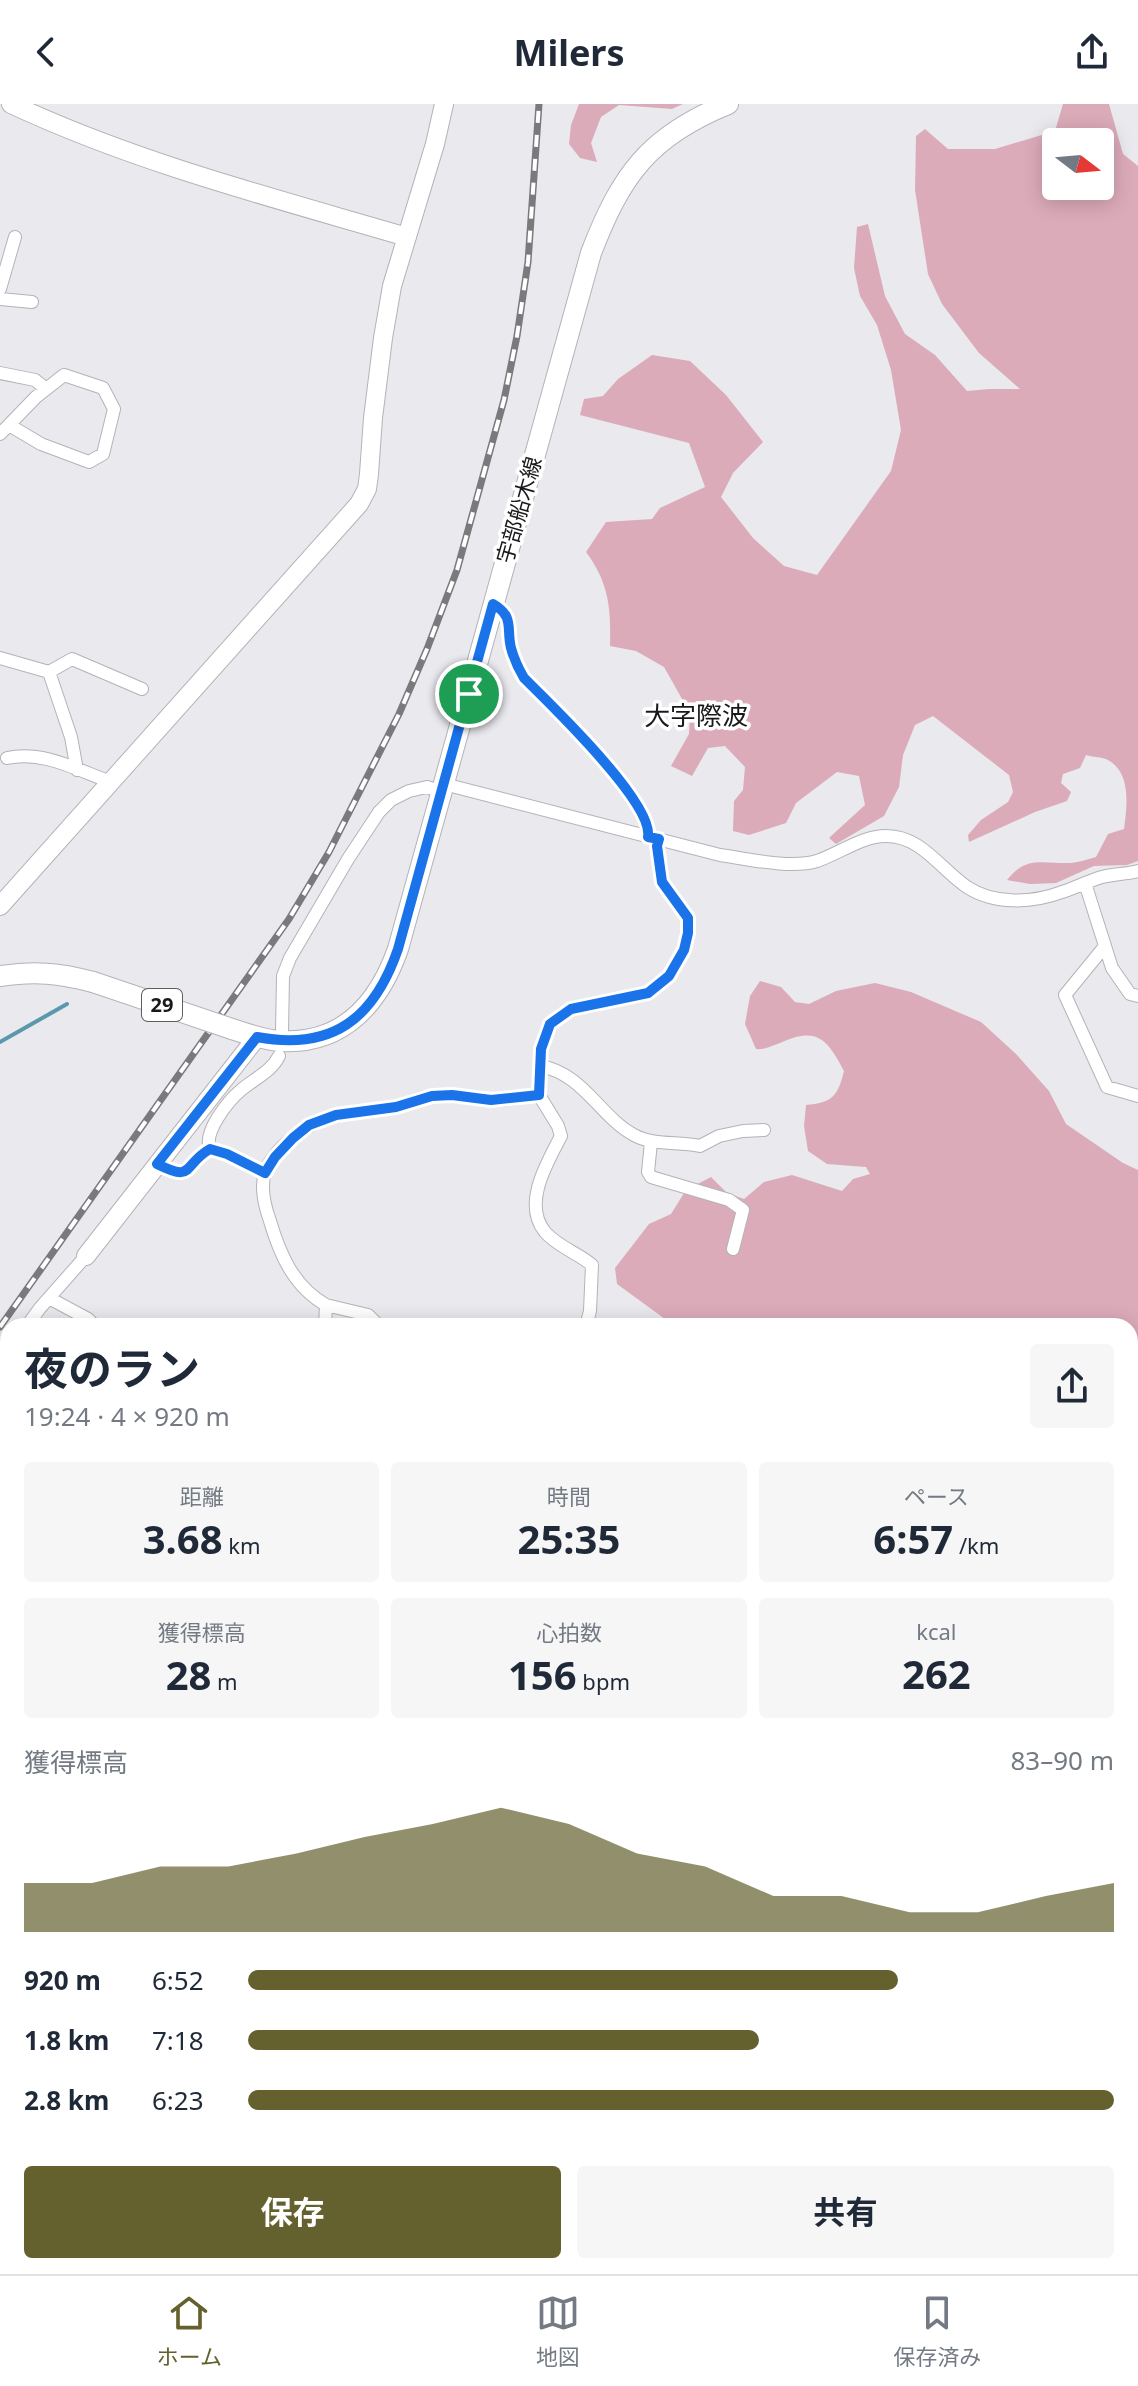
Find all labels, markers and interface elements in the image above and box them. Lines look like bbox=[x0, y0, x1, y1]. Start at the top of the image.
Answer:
text: Milers bbox=[513, 28, 625, 77]
icon: back bbox=[24, 30, 68, 74]
icon: share bbox=[1070, 30, 1114, 74]
north arrow bbox=[1042, 128, 1114, 200]
map controls bbox=[1042, 128, 1114, 200]
street label: 宇部船木線 bbox=[488, 453, 548, 567]
pin bbox=[435, 660, 503, 728]
icon: arrive bbox=[447, 672, 491, 716]
district label: 大字際波 bbox=[644, 697, 748, 733]
road number: 29 bbox=[142, 989, 182, 1021]
text: 夜のラン bbox=[24, 1338, 200, 1398]
button: share bbox=[1030, 1344, 1114, 1428]
text: 19:24 · 4 × 920 m bbox=[24, 1398, 230, 1434]
text: 距離 bbox=[180, 1481, 224, 1511]
text: 時間 bbox=[547, 1481, 591, 1511]
text: ペース bbox=[904, 1481, 969, 1511]
text: 3.68 bbox=[143, 1511, 223, 1566]
text: 25:35 bbox=[518, 1511, 620, 1566]
text: 6:57 bbox=[873, 1511, 953, 1566]
text: km bbox=[223, 1530, 261, 1560]
text: /km bbox=[953, 1530, 999, 1560]
text: kcal bbox=[916, 1616, 956, 1646]
text: 獲得標高 bbox=[158, 1617, 246, 1647]
text: 心拍数 bbox=[536, 1617, 602, 1647]
text: 262 bbox=[902, 1646, 971, 1701]
text: 28 bbox=[166, 1647, 211, 1702]
text: 156 bbox=[508, 1647, 577, 1702]
text: m bbox=[211, 1666, 238, 1696]
text: bpm bbox=[577, 1666, 630, 1696]
text: 83–90 m bbox=[1010, 1742, 1114, 1778]
text: 獲得標高 bbox=[24, 1744, 128, 1780]
text: 920 m bbox=[24, 1962, 101, 1998]
text: 6:52 bbox=[152, 1962, 204, 1998]
text: 1.8 km bbox=[24, 2022, 109, 2058]
text: 7:18 bbox=[152, 2022, 204, 2058]
text: 2.8 km bbox=[24, 2082, 109, 2118]
text: 6:23 bbox=[152, 2082, 204, 2118]
button: 保存 bbox=[24, 2166, 561, 2258]
button: 共有 bbox=[577, 2166, 1114, 2258]
tab: ホーム bbox=[157, 2291, 222, 2371]
tab: 地図 bbox=[536, 2291, 580, 2371]
tab: 保存済み bbox=[893, 2291, 981, 2371]

